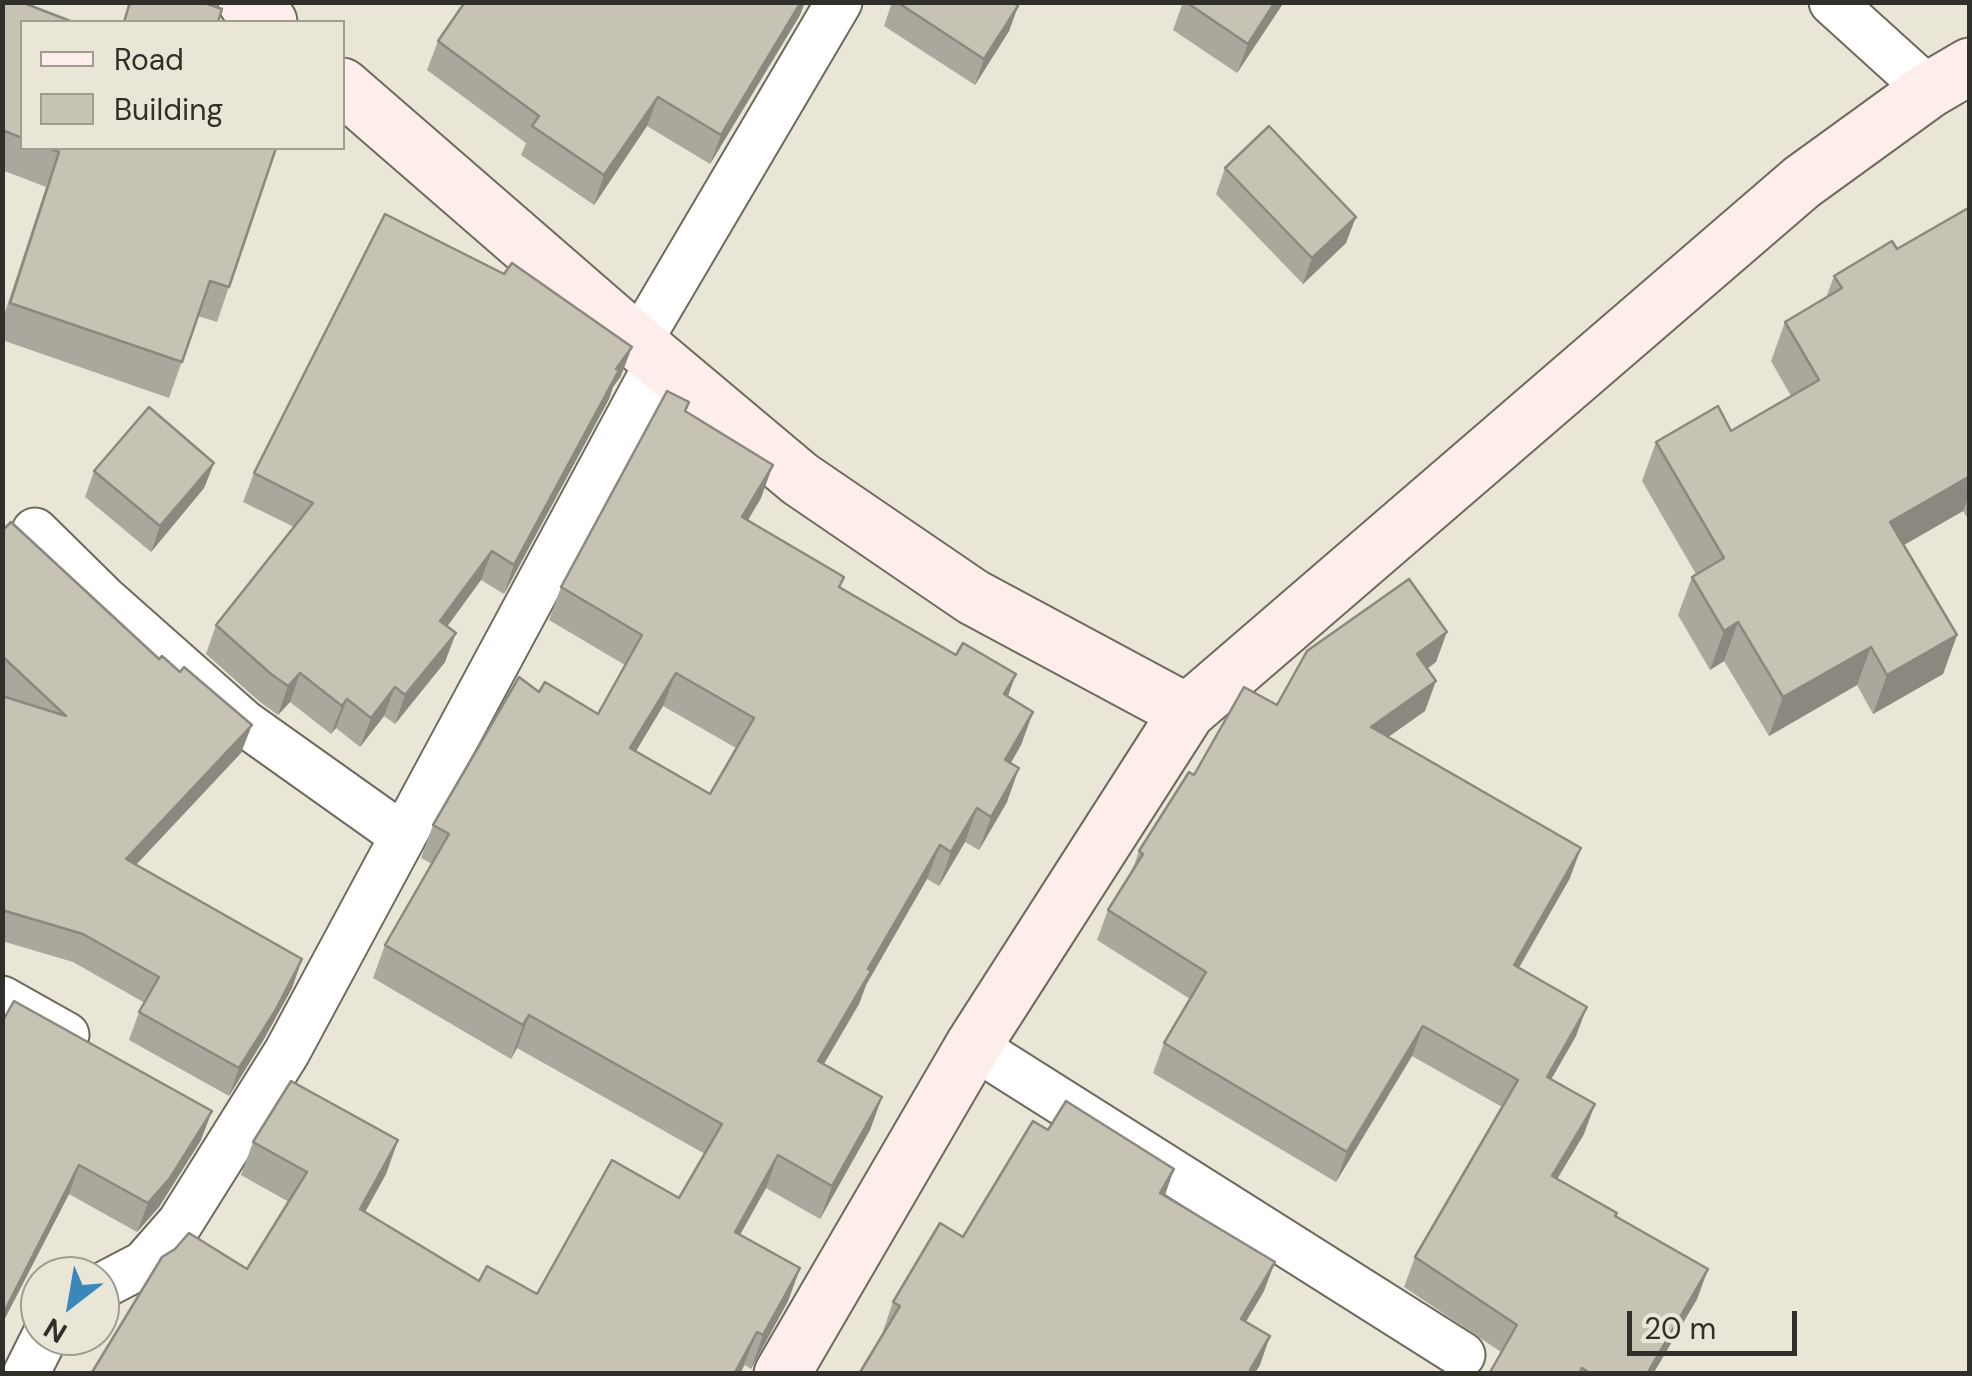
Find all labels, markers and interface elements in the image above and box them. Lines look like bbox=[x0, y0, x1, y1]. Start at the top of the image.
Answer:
legend bbox=[20, 20, 345, 150]
text: Road bbox=[114, 40, 184, 79]
text: Building bbox=[114, 90, 223, 129]
north arrow bbox=[20, 1256, 120, 1356]
scale bar bbox=[1632, 1291, 1802, 1353]
text: N bbox=[37, 1309, 74, 1352]
text: 20 m bbox=[1644, 1309, 1716, 1348]

